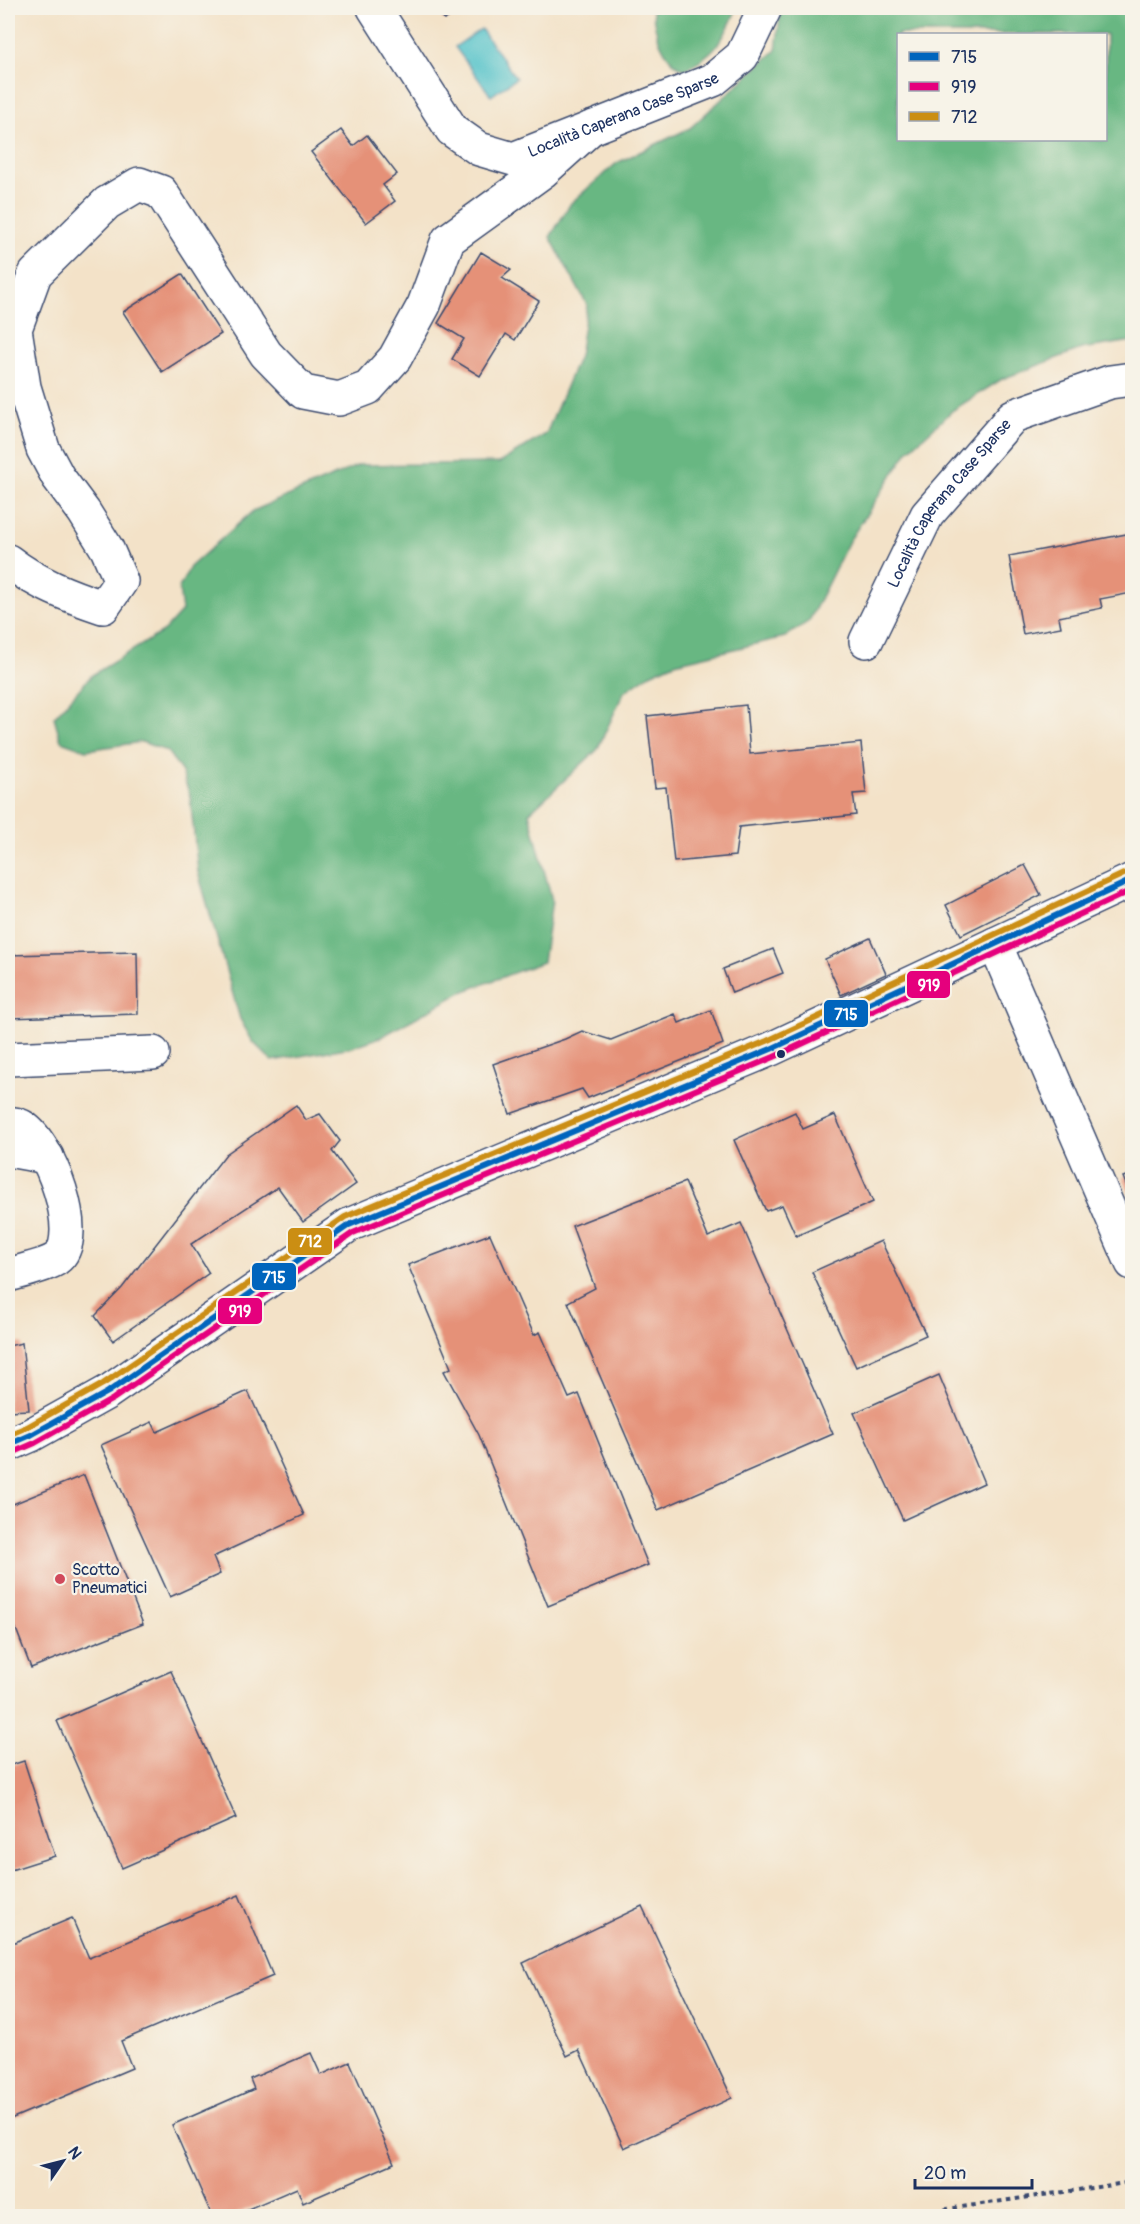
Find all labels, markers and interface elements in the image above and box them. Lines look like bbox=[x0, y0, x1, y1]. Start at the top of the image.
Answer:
legend bbox=[897, 33, 1107, 141]
text: 715 bbox=[951, 46, 977, 69]
street label: Località Caperana Case Sparse bbox=[525, 69, 724, 162]
text: 919 bbox=[951, 76, 977, 99]
text: 712 bbox=[951, 106, 978, 129]
street label: Località Caperana Case Sparse bbox=[883, 415, 1016, 591]
line badge: 919 bbox=[906, 970, 951, 999]
text: 919 bbox=[918, 976, 940, 996]
line badge: 715 bbox=[823, 999, 869, 1028]
text: 715 bbox=[834, 1005, 858, 1025]
unlabelled marker bbox=[775, 1048, 787, 1060]
line badge: 712 bbox=[287, 1227, 333, 1256]
text: 712 bbox=[298, 1232, 322, 1252]
line badge: 715 bbox=[251, 1262, 297, 1291]
text: 715 bbox=[262, 1268, 286, 1288]
line badge: 919 bbox=[217, 1297, 263, 1325]
text: 919 bbox=[229, 1302, 251, 1322]
place label: Scotto Pneumatici bbox=[72, 1560, 147, 1598]
marker: Scotto Pneumatici bbox=[53, 1572, 67, 1586]
north arrow bbox=[33, 2131, 93, 2191]
text: N bbox=[63, 2143, 86, 2163]
scale bar bbox=[915, 2152, 1032, 2190]
text: 20 m bbox=[924, 2162, 966, 2185]

